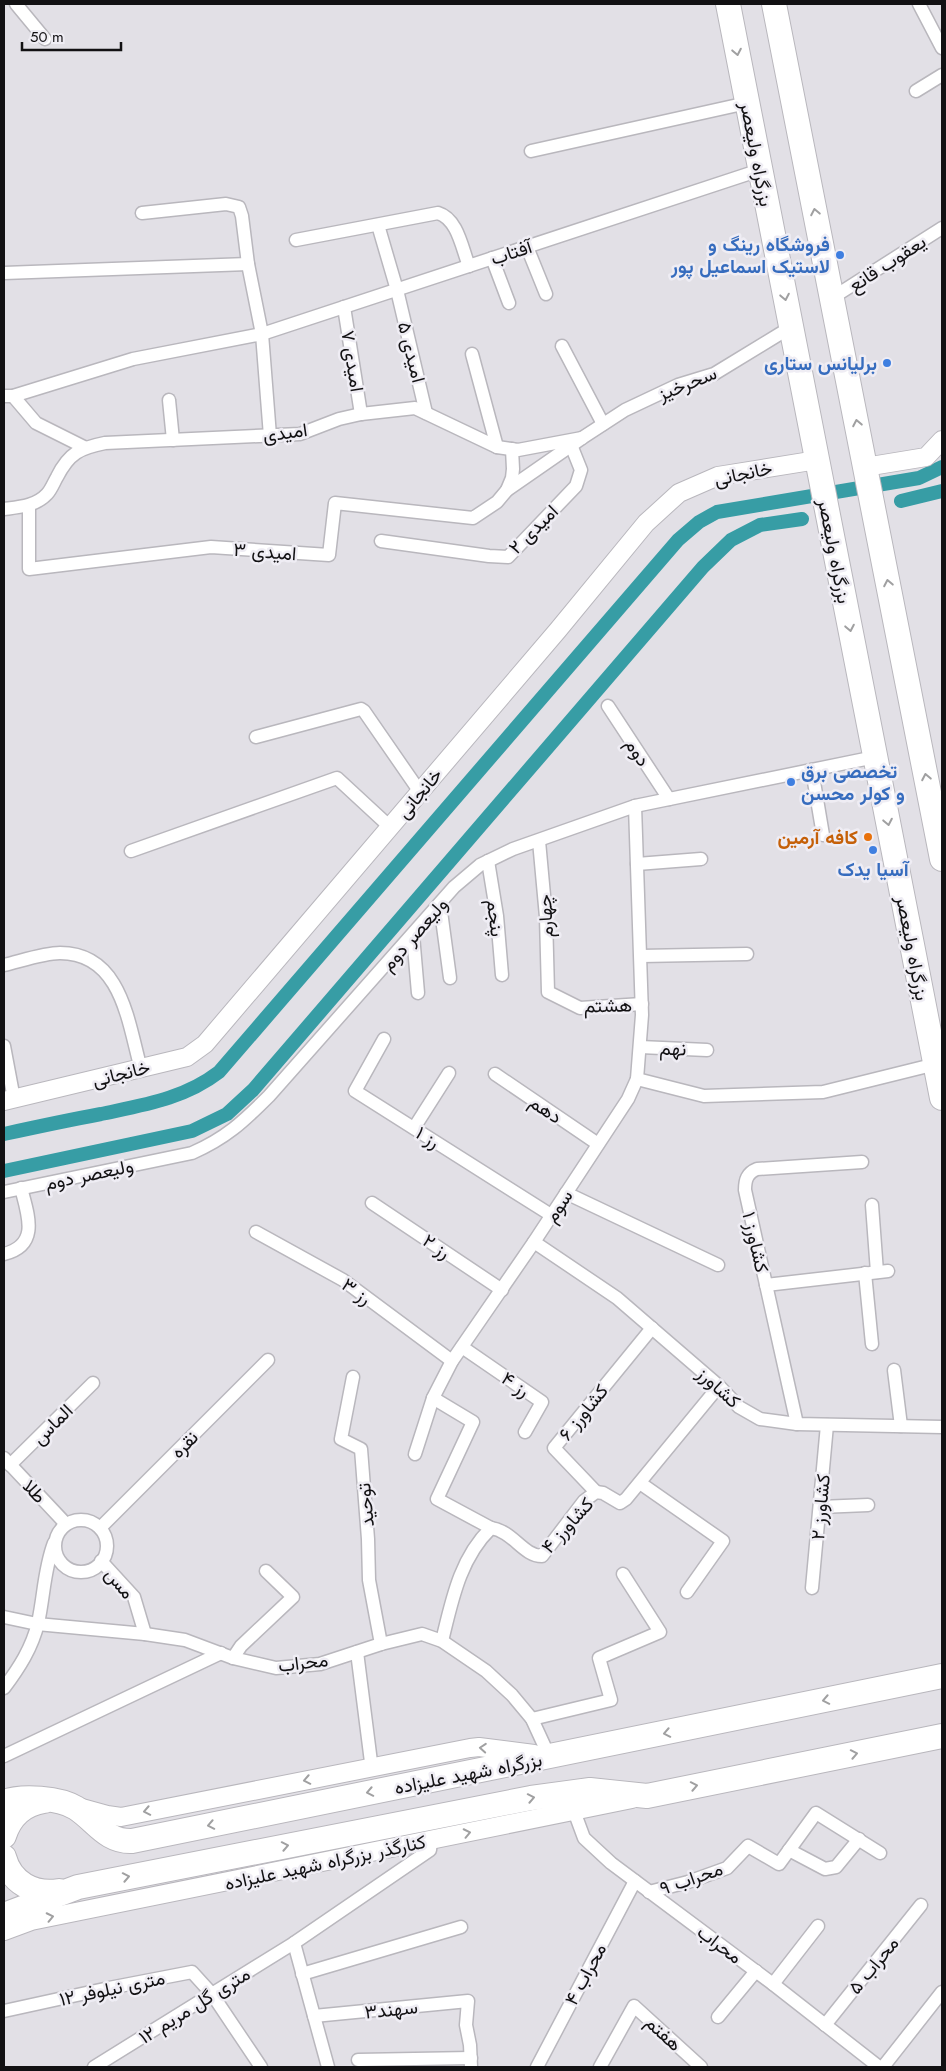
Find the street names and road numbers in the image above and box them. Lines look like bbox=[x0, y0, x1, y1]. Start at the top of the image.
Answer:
street label: بزرگراه ولیعصر bbox=[733, 98, 780, 209]
street label: یعقوب قانع bbox=[843, 228, 931, 299]
street label: آفتاب bbox=[487, 233, 537, 272]
street label: امیدی ۵ bbox=[391, 319, 432, 385]
street label: امیدی ۷ bbox=[334, 328, 371, 394]
street label: سحرخیز bbox=[653, 359, 721, 408]
street label: امیدی bbox=[261, 416, 309, 449]
street label: خانجانی bbox=[712, 454, 775, 493]
street label: بزرگراه ولیعصر bbox=[811, 495, 858, 606]
street label: امیدی ۲ bbox=[502, 498, 564, 560]
street label: امیدی ۳ bbox=[233, 536, 297, 567]
street label: دوم bbox=[618, 733, 657, 772]
street label: خانجانی bbox=[390, 762, 449, 825]
street label: ولیعصر دوم bbox=[375, 892, 454, 977]
street label: بزرگراه ولیعصر bbox=[889, 892, 936, 1003]
street label: چهارم bbox=[531, 894, 560, 938]
street label: پنجم bbox=[480, 898, 511, 938]
street label: هشتم bbox=[584, 992, 632, 1019]
street label: نهم bbox=[659, 1035, 687, 1062]
street label: خانجانی bbox=[89, 1053, 153, 1094]
street label: دهم bbox=[524, 1089, 568, 1130]
street label: رز ۱ bbox=[410, 1120, 445, 1155]
street label: ولیعصر دوم bbox=[42, 1152, 136, 1197]
street label: سوم bbox=[538, 1184, 579, 1228]
street label: کشاورز ۱ bbox=[735, 1209, 776, 1275]
street label: رز ۲ bbox=[417, 1227, 456, 1266]
street label: رز ۳ bbox=[336, 1271, 377, 1311]
street label: کشاورز bbox=[690, 1360, 747, 1414]
street label: رز ۴ bbox=[496, 1365, 535, 1404]
street label: کشاورز ۶ bbox=[552, 1378, 615, 1446]
street label: الماس bbox=[26, 1398, 79, 1451]
street label: نقره bbox=[164, 1424, 204, 1464]
street label: طلا bbox=[17, 1473, 53, 1509]
street label: کشاورز ۲ bbox=[804, 1473, 837, 1541]
street label: توحید bbox=[350, 1482, 381, 1528]
street label: کشاورز ۴ bbox=[535, 1491, 600, 1559]
street label: مس bbox=[98, 1562, 141, 1605]
street label: محراب bbox=[277, 1646, 330, 1679]
street label: بزرگراه شهید علیزاده bbox=[392, 1746, 544, 1801]
street label: کنارگذر بزرگراه شهید علیزاده bbox=[222, 1828, 428, 1897]
street label: محراب ۹ bbox=[656, 1855, 726, 1902]
street label: محراب bbox=[692, 1919, 748, 1970]
street label: محراب ۵ bbox=[842, 1931, 905, 2000]
street label: محراب ۴ bbox=[558, 1938, 613, 2010]
street label: ۱۲ متری گل مریم bbox=[133, 1960, 255, 2050]
street label: ۱۲ متری نیلوفر bbox=[57, 1964, 167, 2013]
street label: سهند۳ bbox=[363, 1993, 419, 2026]
street label: هفتم bbox=[639, 2009, 688, 2057]

